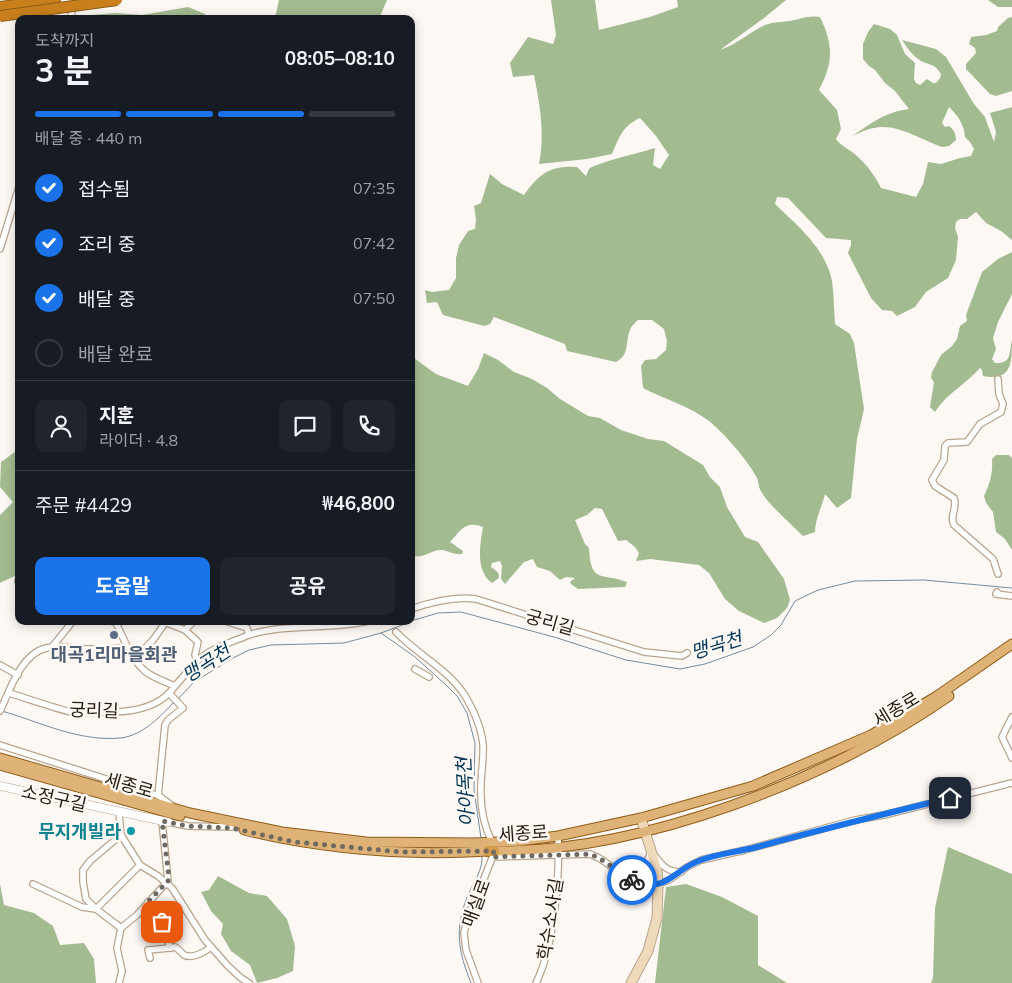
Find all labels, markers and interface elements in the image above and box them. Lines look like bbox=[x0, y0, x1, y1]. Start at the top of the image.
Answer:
text: 도착까지 bbox=[35, 30, 94, 50]
text: 08:05–08:10 bbox=[285, 46, 395, 70]
text: 3 분 bbox=[35, 50, 92, 90]
text: 배달 중 · 440 m bbox=[35, 128, 142, 148]
icon: check bbox=[35, 174, 63, 202]
text: 접수됨 bbox=[78, 177, 130, 201]
text: 07:35 bbox=[353, 178, 395, 198]
icon: check bbox=[35, 229, 63, 257]
text: 조리 중 bbox=[78, 232, 135, 256]
text: 07:42 bbox=[353, 233, 395, 253]
icon: check bbox=[35, 284, 63, 312]
text: 배달 중 bbox=[78, 287, 135, 311]
text: 07:50 bbox=[353, 288, 395, 308]
text: 배달 완료 bbox=[78, 342, 153, 366]
button: person bbox=[35, 400, 87, 452]
button: chat bbox=[279, 400, 331, 452]
button: phone bbox=[343, 400, 395, 452]
text: 지훈 bbox=[99, 403, 134, 427]
text: 라이더 · 4.8 bbox=[99, 430, 178, 450]
text: ₩46,800 bbox=[322, 491, 395, 515]
text: 주문 #4429 bbox=[35, 493, 132, 517]
button: 도움말 bbox=[35, 557, 210, 615]
button: 공유 bbox=[220, 557, 395, 615]
street label: 궁리길 bbox=[523, 604, 577, 640]
water label: 맹곡천 bbox=[687, 625, 746, 664]
marker: 대곡1리마을회관 bbox=[108, 629, 120, 641]
water label: 맹곡천 bbox=[177, 638, 236, 687]
place label: 대곡1리마을회관 bbox=[51, 643, 178, 666]
street label: 세종로 bbox=[869, 686, 923, 732]
street label: 궁리길 bbox=[69, 698, 119, 722]
water label: 아야목천 bbox=[451, 755, 479, 828]
street label: 세종로 bbox=[102, 767, 156, 803]
pin bbox=[929, 777, 971, 819]
street label: 소정구길 bbox=[19, 779, 89, 817]
icon: home bbox=[936, 784, 964, 812]
place label: 무지개빌라 bbox=[38, 820, 121, 843]
street label: 세종로 bbox=[497, 820, 549, 846]
marker: 무지개빌라 bbox=[125, 825, 137, 837]
courier bbox=[607, 855, 657, 905]
icon: bike bbox=[618, 866, 646, 894]
street label: 매실로 bbox=[457, 876, 495, 930]
street label: 학수소사길 bbox=[532, 876, 568, 962]
pin bbox=[141, 901, 183, 943]
icon: bag bbox=[148, 908, 176, 936]

